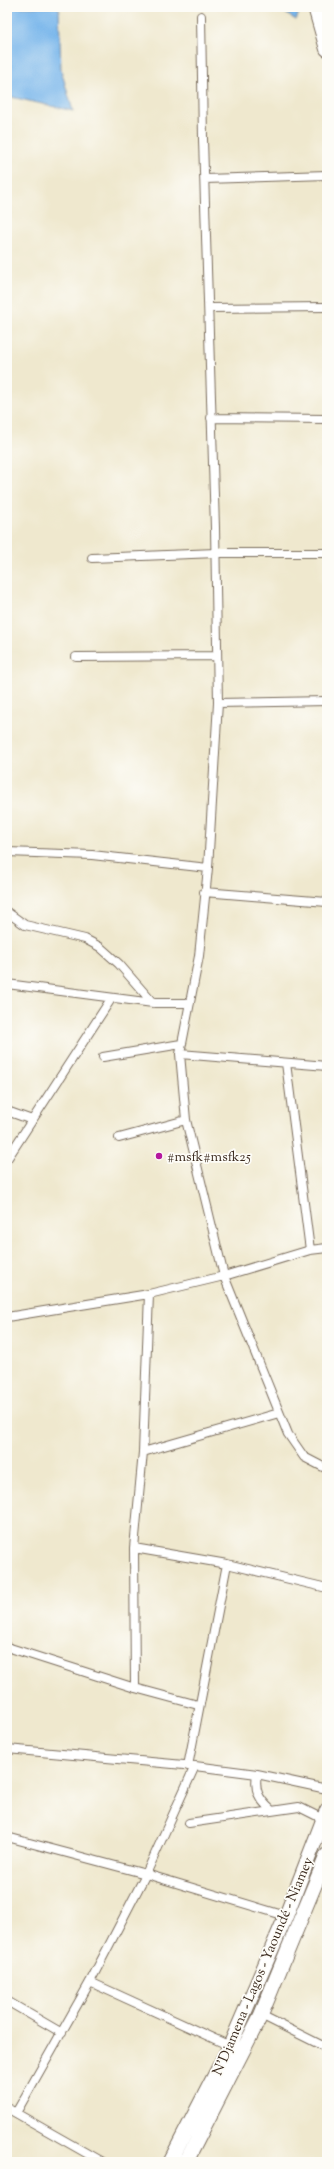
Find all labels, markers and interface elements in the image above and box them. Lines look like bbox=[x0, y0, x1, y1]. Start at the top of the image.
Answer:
place label: #msfk#msfk25 bbox=[167, 1148, 251, 1168]
marker: #msfk#msfk25 bbox=[154, 1151, 164, 1161]
street label: N'Djamena - Lagos - Yaoundé - Niamey bbox=[209, 1854, 319, 2079]

